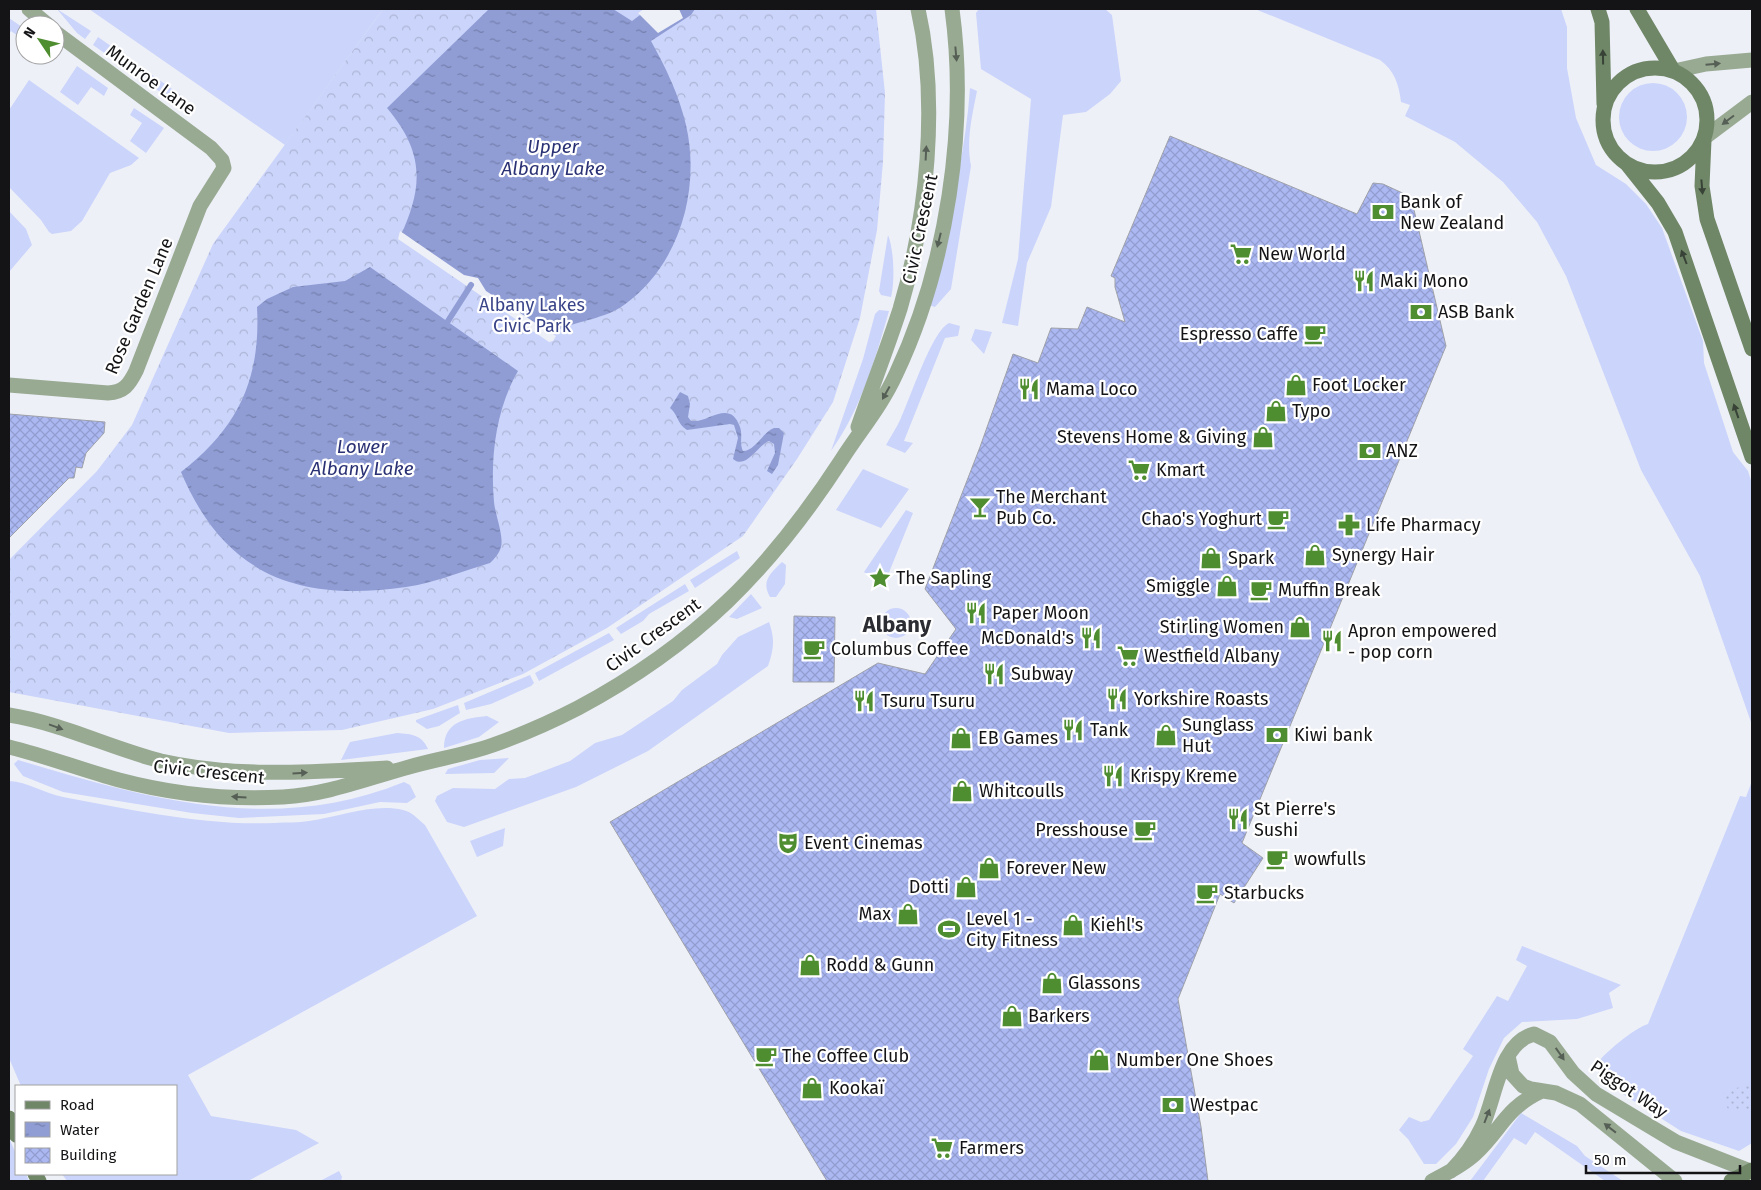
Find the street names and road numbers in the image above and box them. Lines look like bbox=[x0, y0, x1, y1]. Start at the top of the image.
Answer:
street label: Munroe Lane bbox=[102, 40, 200, 120]
street label: Civic Crescent bbox=[898, 171, 943, 286]
street label: Rose Garden Lane bbox=[100, 234, 178, 378]
street label: Civic Crescent bbox=[601, 593, 705, 677]
street label: Civic Crescent bbox=[152, 755, 266, 789]
street label: Piggot Way bbox=[1586, 1055, 1672, 1123]

